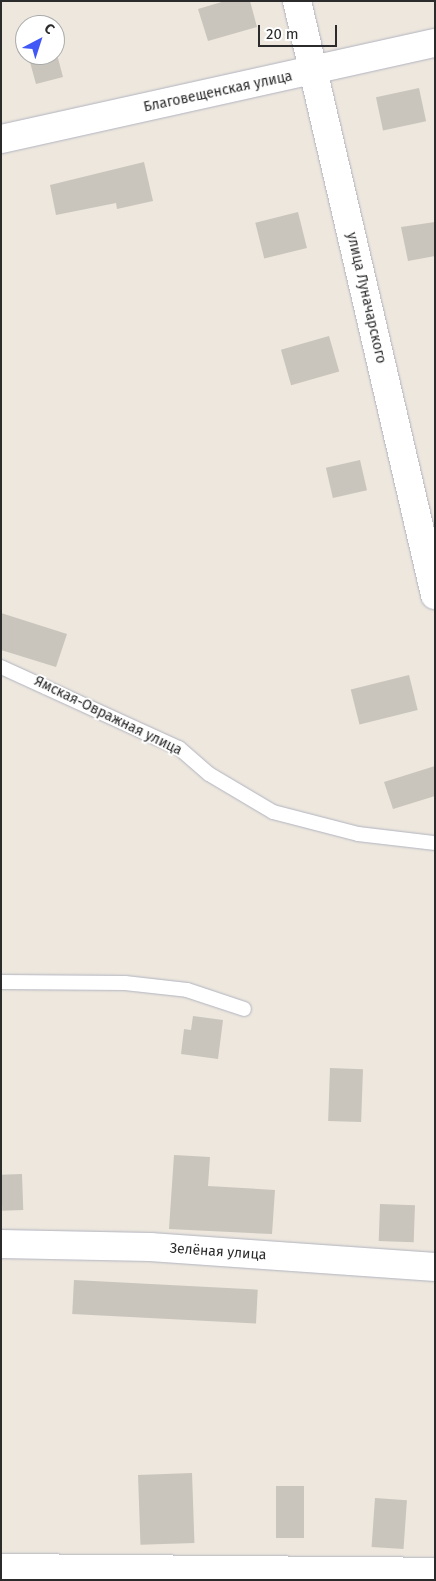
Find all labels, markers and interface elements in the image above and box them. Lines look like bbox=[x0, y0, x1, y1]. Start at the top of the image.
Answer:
north arrow bbox=[15, 15, 65, 65]
scale bar bbox=[261, 15, 340, 47]
text: С bbox=[41, 20, 58, 38]
text: 20 m bbox=[266, 25, 299, 43]
street label: Благовещенская улица bbox=[142, 68, 294, 116]
street label: улица Луначарского bbox=[343, 231, 389, 365]
street label: Ямская-Овражная улица bbox=[31, 673, 185, 759]
street label: Зелёная улица bbox=[169, 1240, 267, 1264]

